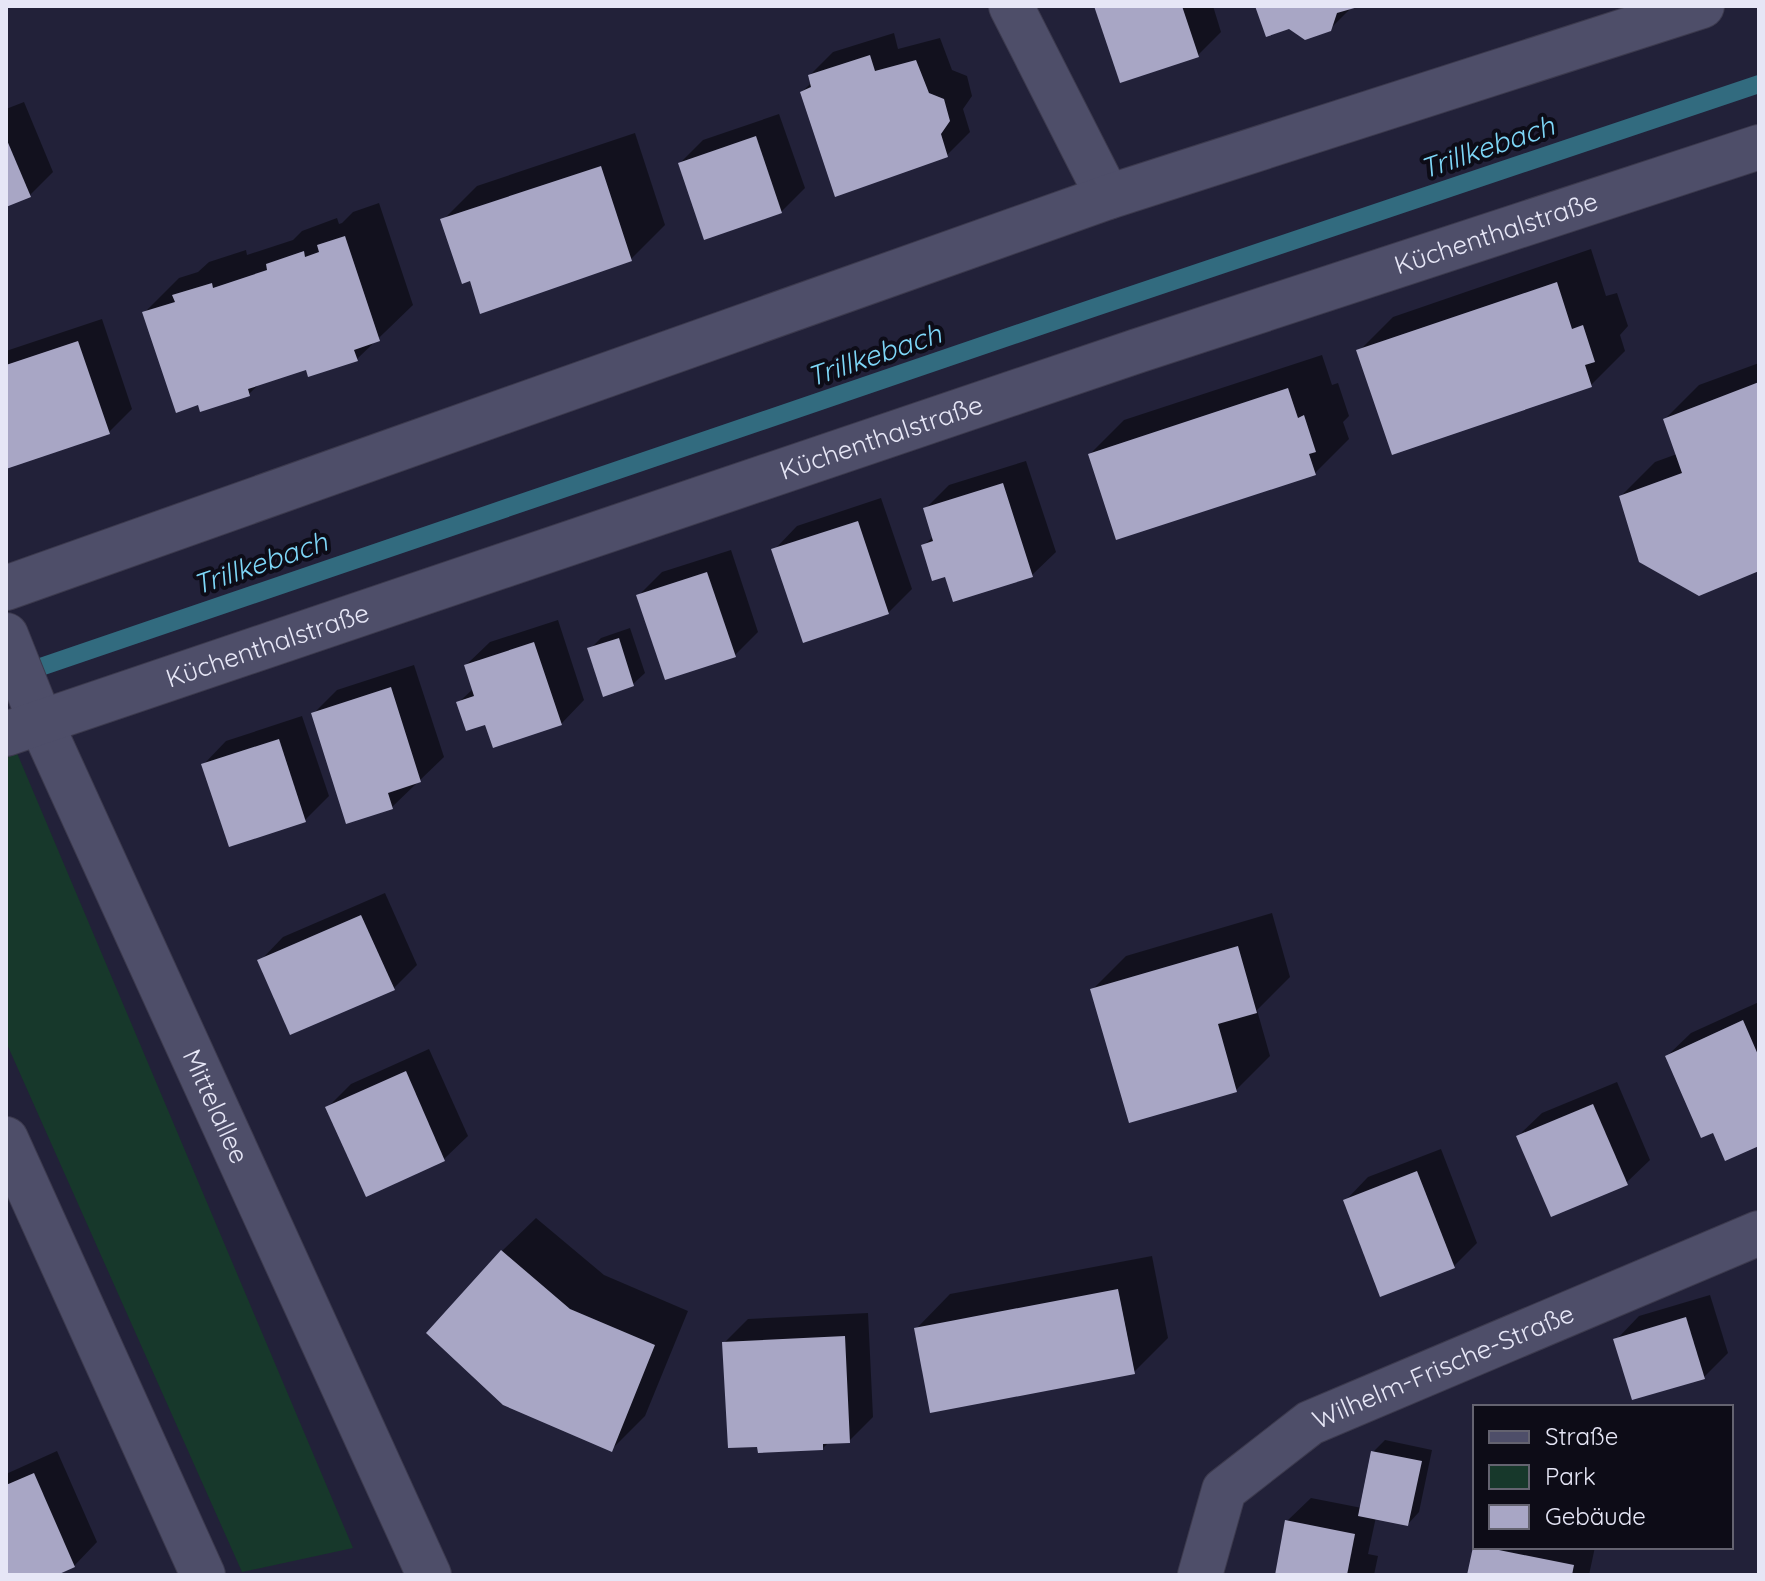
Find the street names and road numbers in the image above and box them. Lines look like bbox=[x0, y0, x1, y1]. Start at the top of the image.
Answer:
street label: Küchenthalstraße bbox=[1390, 184, 1602, 282]
street label: Küchenthalstraße bbox=[775, 387, 987, 487]
street label: Küchenthalstraße bbox=[161, 595, 373, 695]
street label: Mittelallee bbox=[176, 1044, 256, 1169]
street label: Wilhelm-Frische-Straße bbox=[1307, 1296, 1579, 1436]

